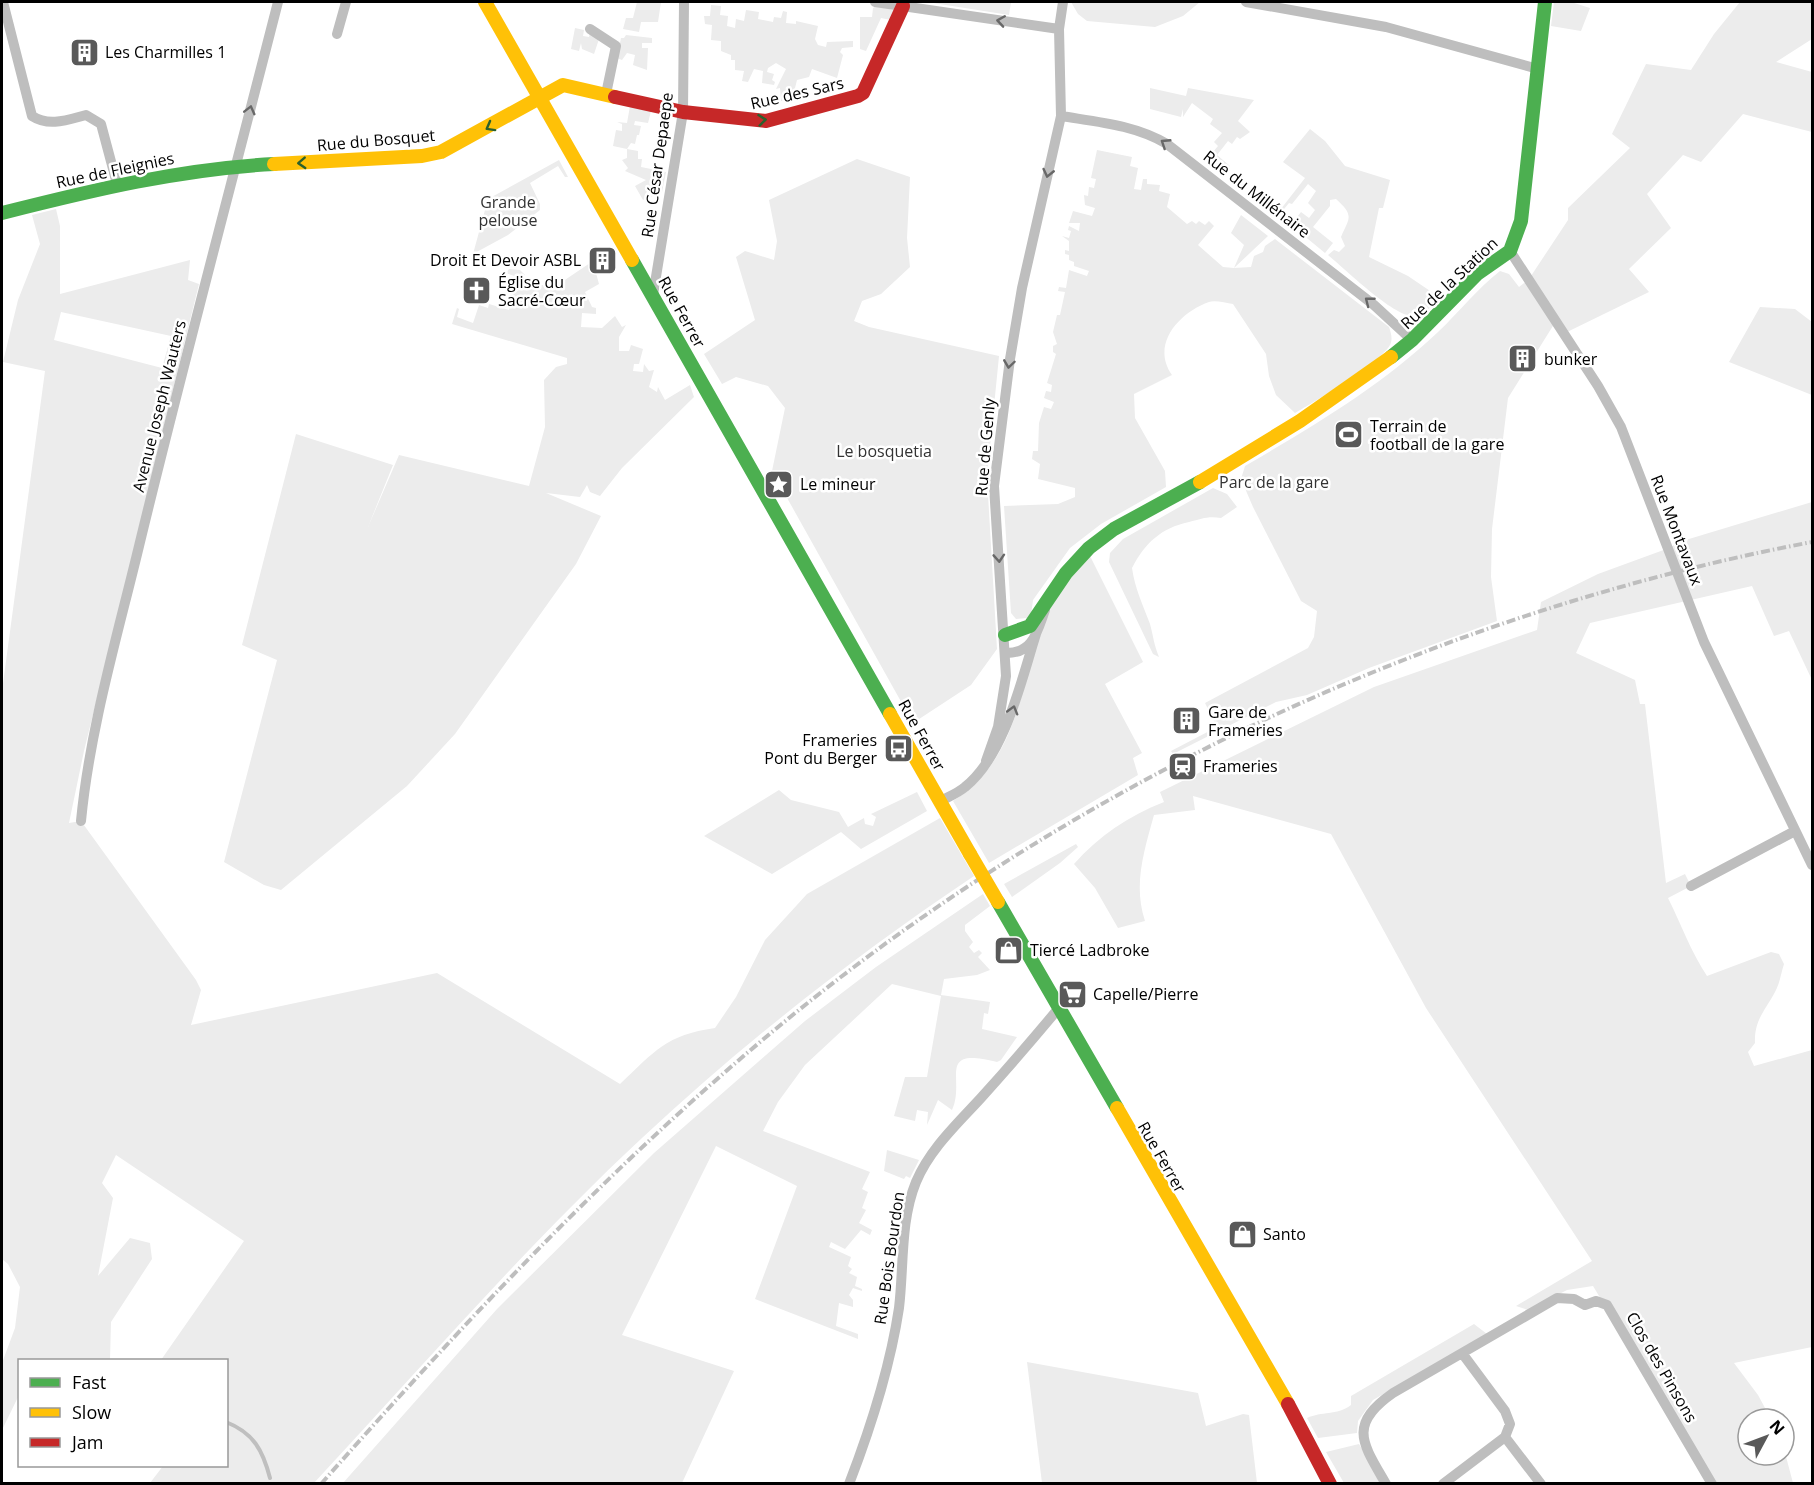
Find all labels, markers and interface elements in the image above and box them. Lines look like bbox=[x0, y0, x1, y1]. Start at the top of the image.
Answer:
one-way arrow bbox=[997, 15, 1006, 27]
building icon: Les Charmilles 1 bbox=[68, 36, 100, 68]
place label: Les Charmilles 1 bbox=[105, 41, 226, 63]
street label: Rue des Sars bbox=[748, 72, 846, 114]
street label: Rue César Depaepe bbox=[636, 91, 678, 239]
one-way arrow bbox=[243, 105, 256, 115]
one-way arrow bbox=[757, 114, 766, 127]
one-way arrow bbox=[486, 120, 496, 131]
street label: Rue du Bosquet bbox=[316, 124, 436, 156]
one-way arrow bbox=[1160, 139, 1171, 150]
street label: Rue du Millénaire bbox=[1199, 145, 1315, 243]
street label: Rue de Fleignies bbox=[54, 147, 176, 193]
one-way arrow bbox=[297, 156, 306, 169]
one-way arrow bbox=[1043, 168, 1056, 178]
park label: Grande pelouse bbox=[479, 191, 537, 231]
street label: Rue de la Station bbox=[1396, 232, 1502, 334]
building icon: Droit Et Devoir ASBL bbox=[586, 244, 618, 276]
place label: Droit Et Devoir ASBL bbox=[430, 249, 581, 271]
place label: Église du Sacré-Cœur bbox=[498, 271, 586, 311]
street label: Rue Ferrer bbox=[653, 272, 711, 352]
church icon: Église du Sacré-Cœur bbox=[461, 275, 493, 307]
one-way arrow bbox=[1365, 297, 1376, 308]
street label: Avenue Joseph Wauters bbox=[127, 318, 191, 494]
building icon: bunker bbox=[1507, 343, 1539, 375]
place label: bunker bbox=[1544, 348, 1598, 370]
one-way arrow bbox=[1003, 359, 1015, 369]
street label: Rue de Genly bbox=[970, 396, 1000, 497]
place label: Terrain de football de la gare bbox=[1370, 415, 1504, 455]
sports icon: Terrain de football de la gare bbox=[1333, 419, 1365, 451]
park label: Le bosquetia bbox=[836, 440, 932, 462]
place icon: Le mineur bbox=[763, 468, 795, 500]
park label: Parc de la gare bbox=[1219, 471, 1329, 493]
street label: Rue Montavaux bbox=[1646, 472, 1708, 589]
place label: Le mineur bbox=[800, 473, 876, 495]
one-way arrow bbox=[992, 553, 1005, 562]
street label: Rue Ferrer bbox=[893, 695, 951, 775]
place label: Gare de Frameries bbox=[1208, 701, 1283, 741]
one-way arrow bbox=[1006, 705, 1018, 716]
building icon: Gare de Frameries bbox=[1171, 705, 1203, 737]
place label: Frameries Pont du Berger bbox=[764, 729, 877, 769]
bus stop icon: Frameries Pont du Berger bbox=[882, 733, 914, 765]
station icon: Frameries bbox=[1166, 750, 1198, 782]
place label: Frameries bbox=[1203, 755, 1278, 777]
shop icon: Tiercé Ladbroke bbox=[993, 934, 1025, 966]
place label: Tiercé Ladbroke bbox=[1030, 939, 1150, 961]
supermarket icon: Capelle/Pierre bbox=[1056, 978, 1088, 1010]
place label: Capelle/Pierre bbox=[1093, 983, 1198, 1005]
street label: Rue Ferrer bbox=[1133, 1117, 1191, 1197]
street label: Rue Bois Bourdon bbox=[869, 1190, 909, 1326]
shop icon: Santo bbox=[1226, 1218, 1258, 1250]
place label: Santo bbox=[1263, 1223, 1306, 1245]
street label: Clos des Pinsons bbox=[1621, 1308, 1703, 1426]
legend bbox=[18, 1359, 228, 1467]
text: Fast bbox=[72, 1370, 106, 1394]
text: Slow bbox=[72, 1400, 111, 1424]
north arrow bbox=[1736, 1407, 1796, 1467]
text: N bbox=[1765, 1415, 1790, 1439]
text: Jam bbox=[70, 1430, 104, 1454]

